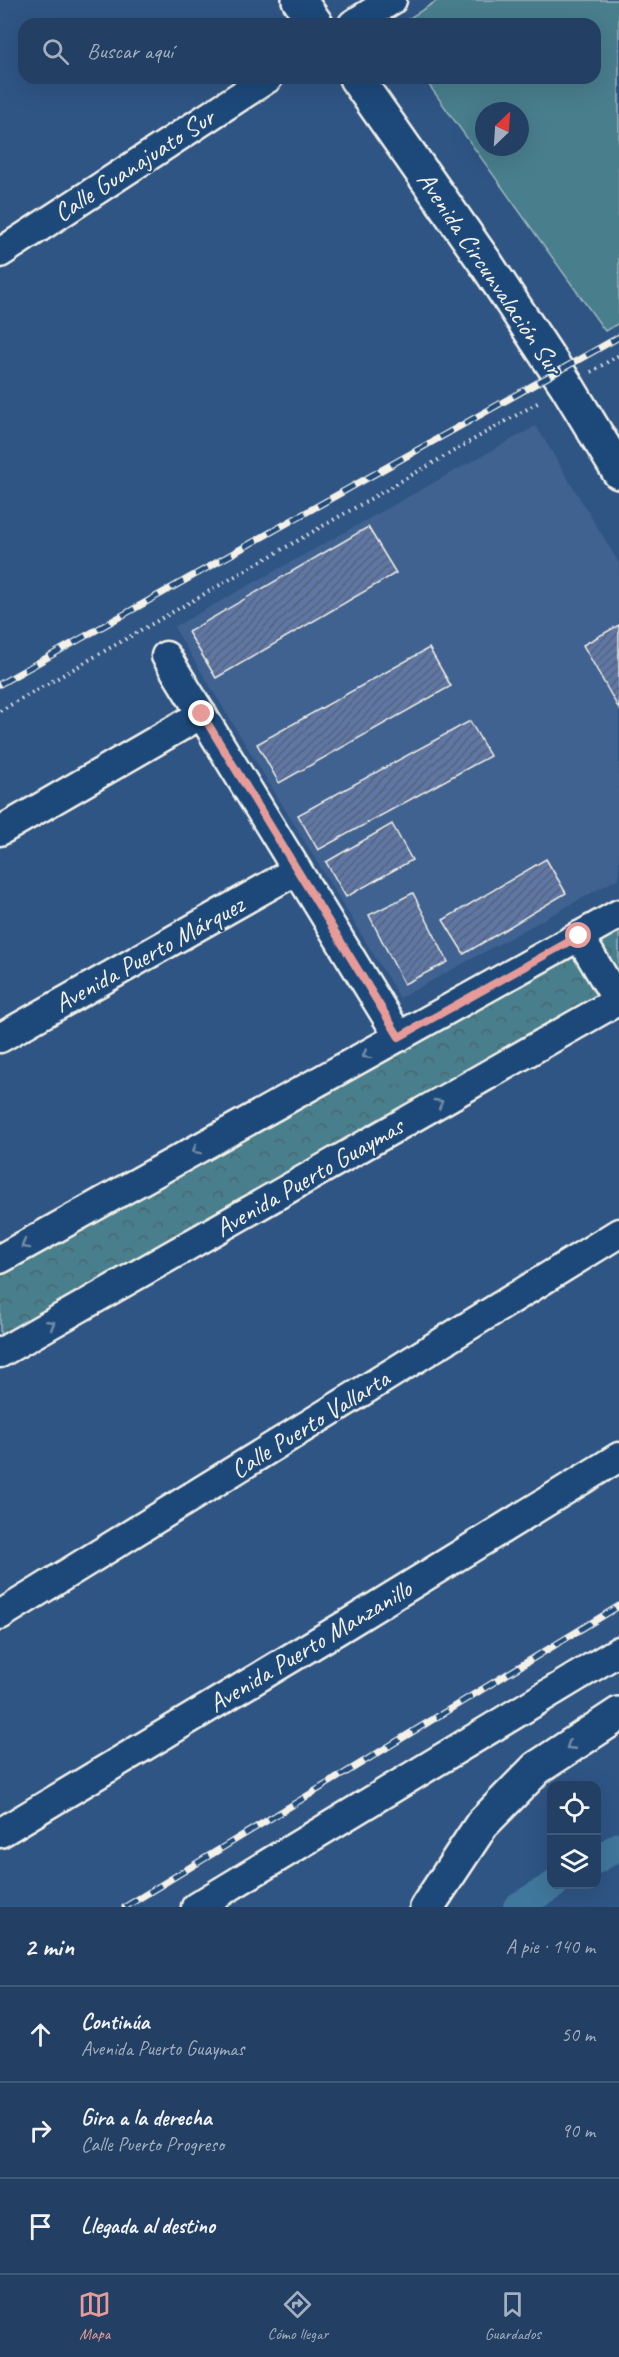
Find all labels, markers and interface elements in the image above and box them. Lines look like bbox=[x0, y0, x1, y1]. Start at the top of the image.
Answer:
search box bbox=[18, 18, 601, 84]
icon: search bbox=[39, 35, 72, 68]
text: Buscar aquí bbox=[87, 37, 173, 65]
street label: Calle Guanajuato Sur bbox=[47, 99, 223, 229]
north arrow bbox=[475, 102, 529, 156]
street label: Avenida Circunvalación Sur bbox=[410, 165, 571, 382]
route end bbox=[188, 700, 214, 726]
street label: Avenida Puerto Márquez bbox=[48, 887, 251, 1020]
route start bbox=[565, 922, 591, 948]
one-way arrow bbox=[362, 1048, 372, 1059]
one-way arrow bbox=[433, 1099, 443, 1110]
street label: Avenida Puerto Guaymas bbox=[209, 1109, 411, 1244]
one-way arrow bbox=[192, 1143, 202, 1154]
one-way arrow bbox=[21, 1238, 32, 1249]
one-way arrow bbox=[45, 1320, 55, 1331]
street label: Calle Puerto Vallarta bbox=[224, 1361, 397, 1486]
street label: Avenida Puerto Manzanillo bbox=[202, 1571, 419, 1720]
one-way arrow bbox=[566, 1739, 577, 1750]
map controls bbox=[547, 1781, 601, 1889]
button: locate bbox=[547, 1781, 601, 1835]
button: layers bbox=[547, 1835, 601, 1889]
text: 2 min bbox=[24, 1930, 74, 1963]
text: A pie · 140 m bbox=[506, 1934, 595, 1959]
text: Continúa bbox=[81, 2008, 149, 2036]
icon: ahead bbox=[24, 2018, 57, 2051]
text: 50 m bbox=[561, 2022, 595, 2047]
text: Avenida Puerto Guaymas bbox=[81, 2036, 244, 2061]
text: Gira a la derecha bbox=[81, 2104, 212, 2132]
icon: right bbox=[24, 2114, 57, 2147]
text: 90 m bbox=[561, 2118, 595, 2143]
text: Calle Puerto Progreso bbox=[81, 2132, 224, 2157]
icon: arrive bbox=[24, 2210, 57, 2243]
text: Llegada al destino bbox=[81, 2212, 215, 2240]
tab: Mapa bbox=[78, 2288, 111, 2344]
tab: Cómo llegar bbox=[268, 2288, 328, 2344]
tab: Guardados bbox=[485, 2288, 541, 2344]

